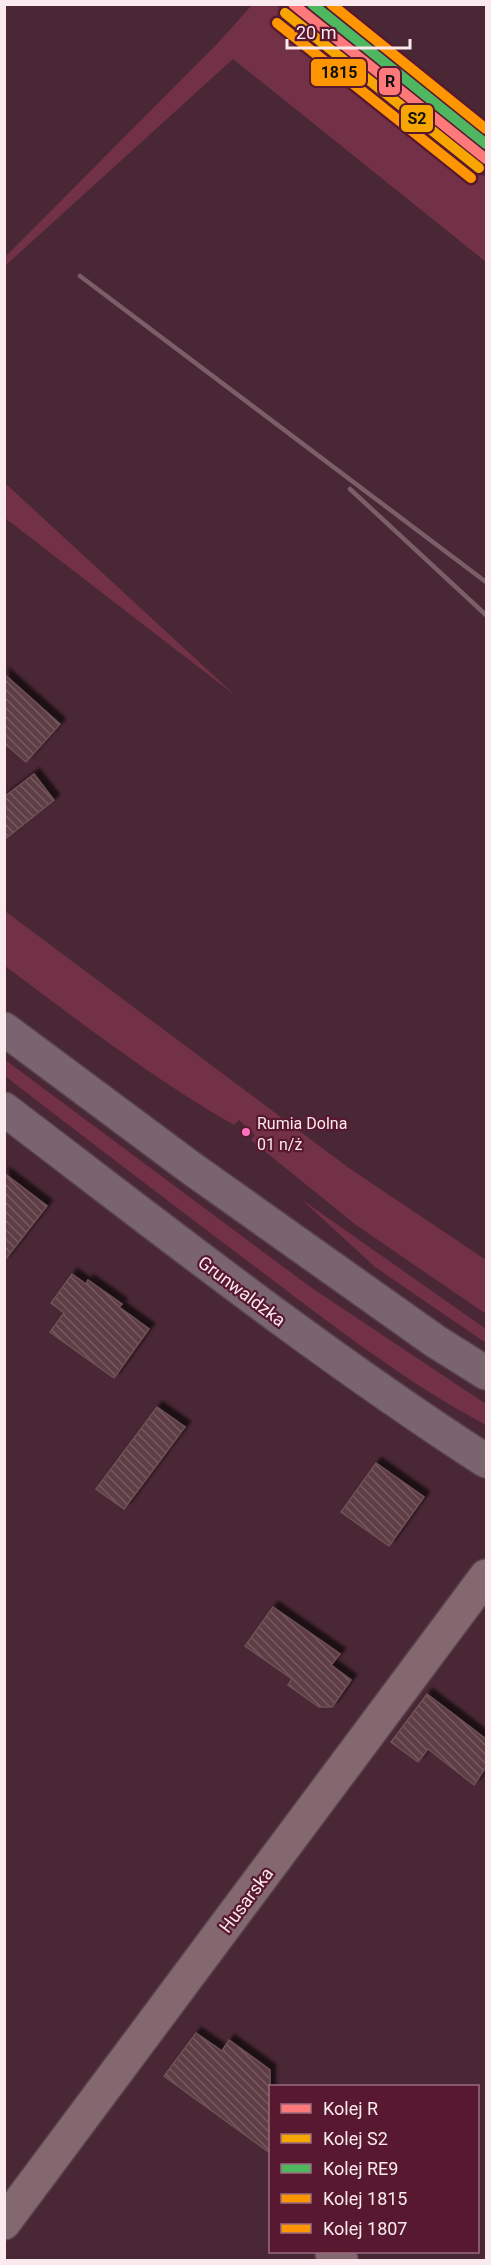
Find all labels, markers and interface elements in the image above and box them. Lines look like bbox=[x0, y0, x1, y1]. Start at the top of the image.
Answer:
scale bar bbox=[287, 12, 410, 50]
text: 20 m bbox=[296, 22, 336, 43]
line badge: 1815 bbox=[310, 58, 367, 87]
text: 1815 bbox=[321, 63, 357, 82]
line badge: R bbox=[378, 67, 401, 96]
text: R bbox=[385, 72, 395, 91]
line badge: S2 bbox=[400, 104, 434, 133]
text: S2 bbox=[407, 109, 427, 128]
place label: Rumia Dolna 01 n/ż bbox=[257, 1114, 347, 1154]
marker: Rumia Dolna 01 n/ż bbox=[240, 1126, 252, 1138]
street label: Grunwaldzka bbox=[194, 1251, 290, 1331]
street label: Husarska bbox=[215, 1863, 277, 1937]
legend bbox=[269, 2085, 479, 2253]
text: Kolej R bbox=[323, 2098, 378, 2119]
text: Kolej S2 bbox=[323, 2128, 388, 2149]
text: Kolej RE9 bbox=[323, 2158, 398, 2179]
text: Kolej 1815 bbox=[323, 2188, 407, 2209]
text: Kolej 1807 bbox=[323, 2218, 407, 2239]

